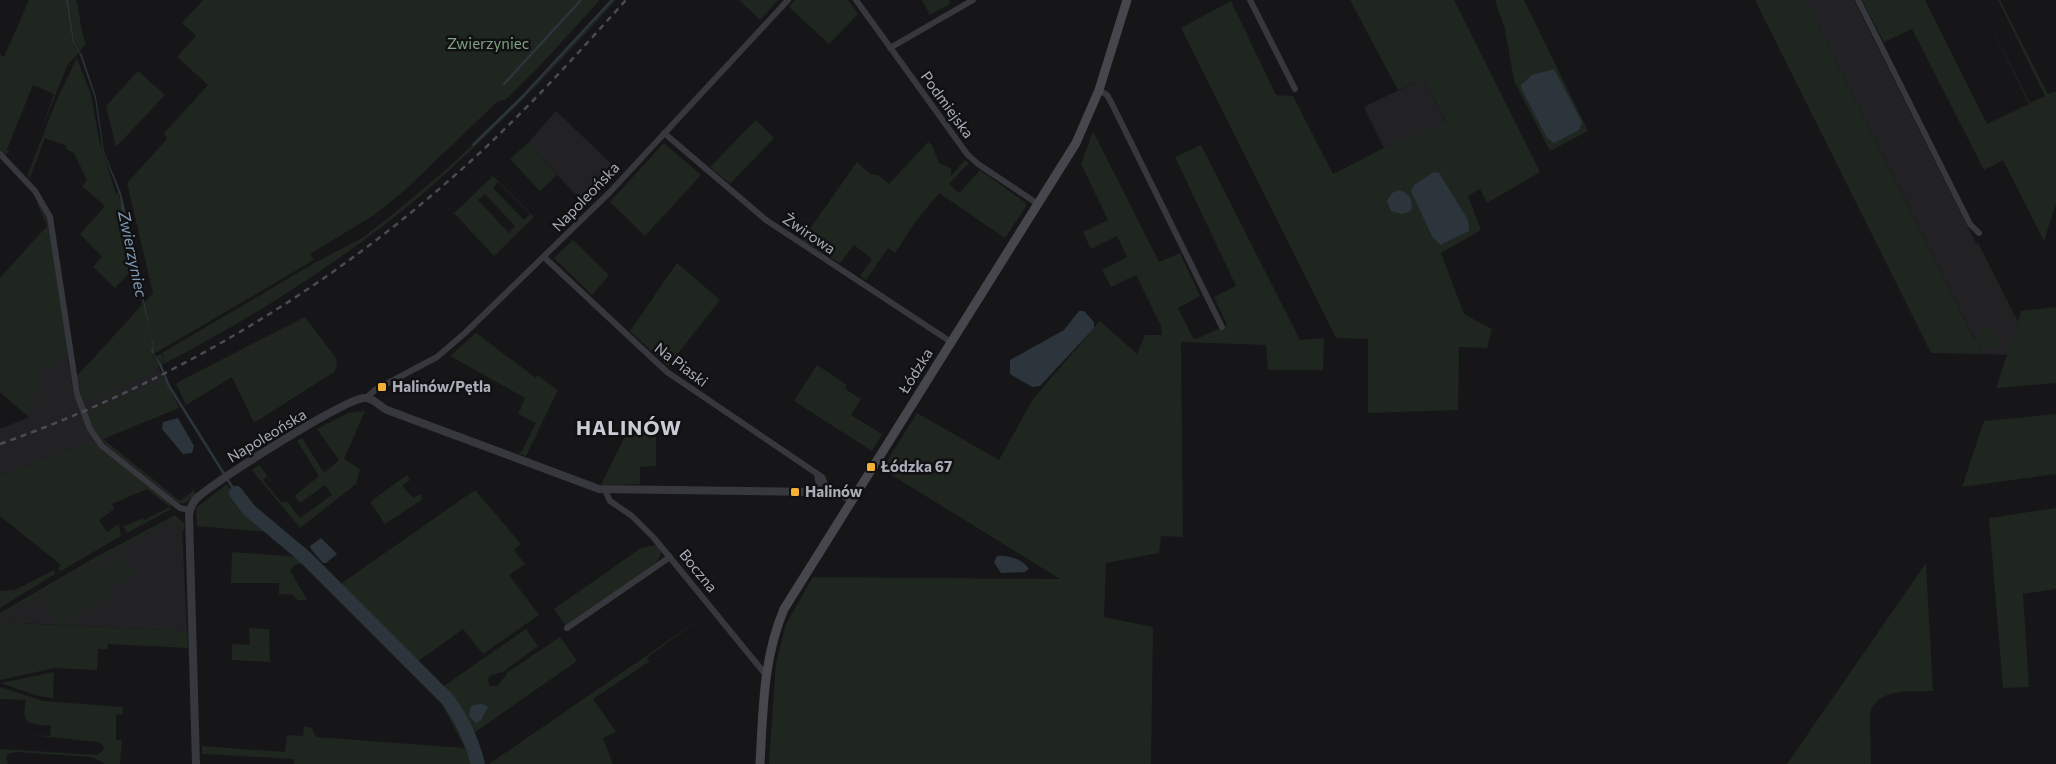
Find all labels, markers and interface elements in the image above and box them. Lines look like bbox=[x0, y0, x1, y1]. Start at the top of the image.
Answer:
park label: Zwierzyniec bbox=[447, 34, 529, 52]
street label: Podmiejska bbox=[918, 67, 978, 141]
street label: Napoleońska bbox=[548, 158, 623, 235]
water label: Zwierzyniec bbox=[115, 208, 152, 299]
street label: Żwirowa bbox=[780, 209, 839, 257]
street label: Na Piaski bbox=[651, 338, 712, 390]
street label: Łódzka bbox=[894, 345, 936, 397]
place label: Halinów/Pętla bbox=[392, 377, 491, 395]
marker: Halinów/Pętla bbox=[376, 381, 388, 393]
street label: Napoleońska bbox=[224, 404, 309, 466]
district label: HALINÓW bbox=[576, 415, 682, 439]
place label: Łódzka 67 bbox=[880, 457, 952, 475]
marker: Łódzka 67 bbox=[865, 461, 877, 473]
place label: Halinów bbox=[805, 482, 863, 500]
marker: Halinów bbox=[789, 486, 801, 498]
street label: Boczna bbox=[676, 545, 721, 595]

